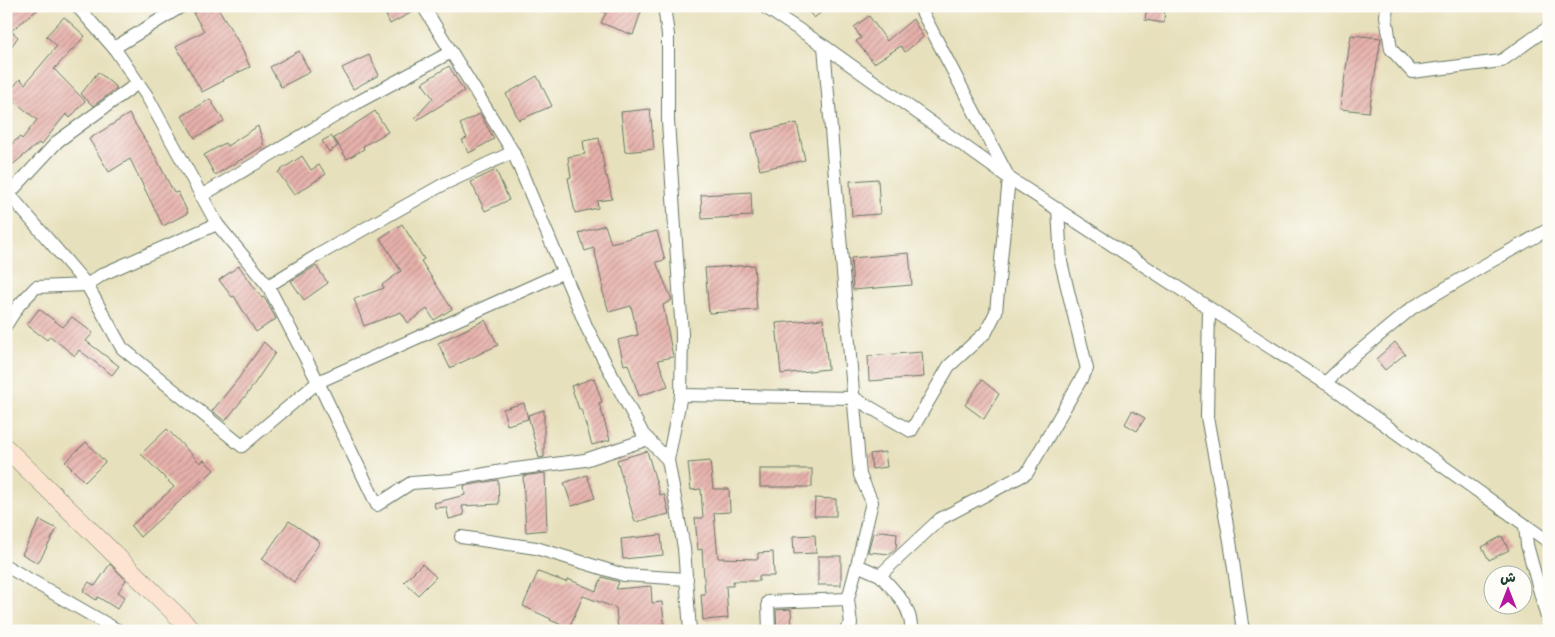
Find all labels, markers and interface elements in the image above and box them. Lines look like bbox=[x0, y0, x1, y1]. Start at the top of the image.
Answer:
north arrow bbox=[1482, 564, 1532, 614]
text: ش bbox=[1500, 567, 1516, 589]

